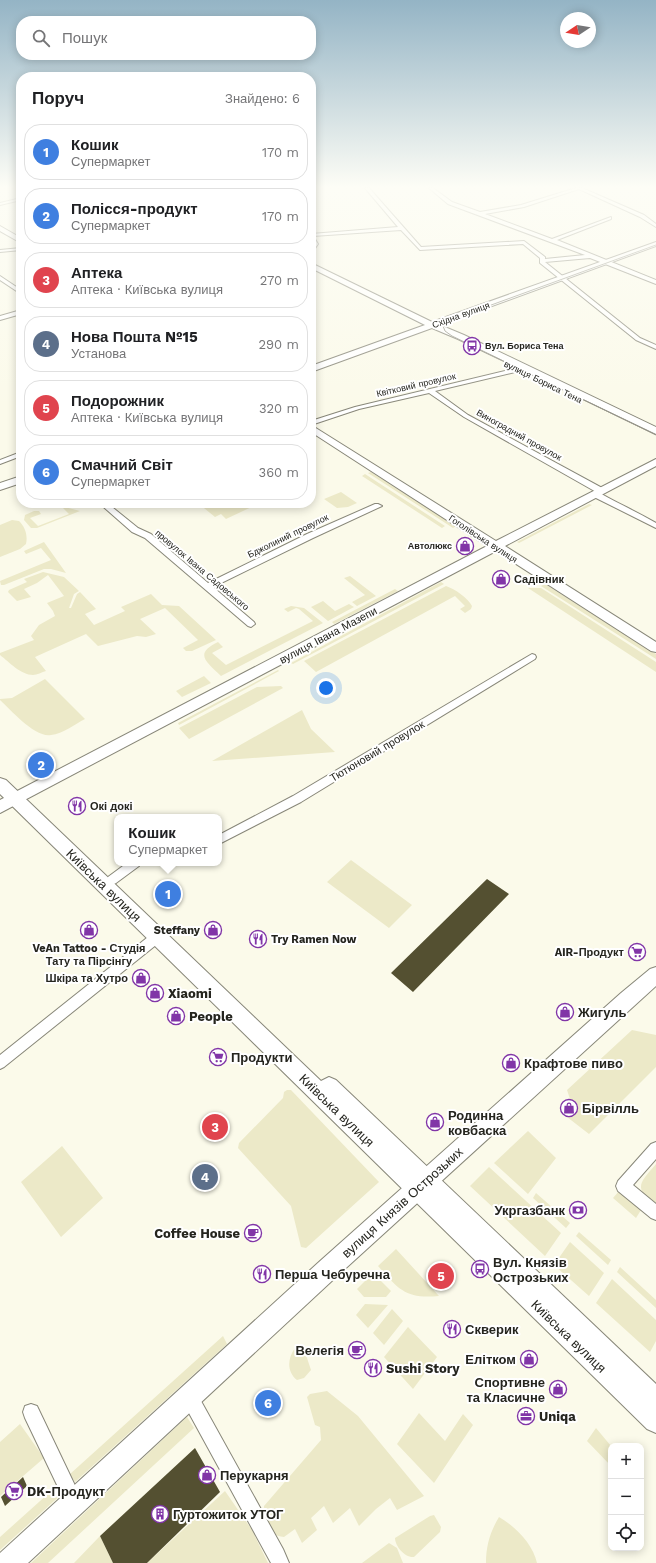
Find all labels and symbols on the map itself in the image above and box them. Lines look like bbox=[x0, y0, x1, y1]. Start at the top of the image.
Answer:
north arrow bbox=[560, 12, 596, 48]
street label: Східна вулиця bbox=[431, 300, 491, 330]
bus stop icon: Вул. Бориса Тена bbox=[462, 336, 482, 356]
place label: Вул. Бориса Тена bbox=[485, 341, 564, 351]
street label: вулиця Бориса Тена bbox=[502, 359, 584, 405]
street label: Квітковий провулок bbox=[375, 371, 457, 399]
street label: Виноградний провулок bbox=[475, 407, 563, 463]
street label: Бджолиний провулок bbox=[246, 512, 330, 560]
street label: Гоголівська вулиця bbox=[447, 513, 519, 565]
street label: провулок Івана Садовського bbox=[153, 528, 251, 612]
shop icon: Автолюкс bbox=[455, 536, 475, 556]
place label: Автолюкс bbox=[408, 541, 452, 551]
shop icon: Садівник bbox=[491, 569, 511, 589]
place label: Садівник bbox=[514, 573, 564, 586]
street label: вулиця Івана Мазепи bbox=[277, 604, 379, 667]
your location bbox=[316, 678, 336, 698]
street label: Тютюновий провулок bbox=[328, 718, 427, 785]
pin: 2 bbox=[28, 750, 54, 780]
restaurant icon: Окі докі bbox=[67, 796, 87, 816]
place label: Окі докі bbox=[90, 800, 133, 813]
street label: Київська вулиця bbox=[63, 846, 144, 925]
pin: 1 bbox=[155, 879, 181, 909]
shop icon: VeAn Tattoo - Студія Тату та Пірсінгу bbox=[79, 920, 99, 940]
shop icon: Steffany bbox=[203, 920, 223, 940]
place label: Steffany bbox=[154, 924, 201, 937]
restaurant icon: Try Ramen Now bbox=[248, 929, 268, 949]
place label: Try Ramen Now bbox=[271, 933, 357, 946]
place label: VeAn Tattoo - Студія Тату та Пірсінгу bbox=[32, 942, 146, 968]
supermarket icon: AiR-Продукт bbox=[627, 942, 647, 962]
place label: AiR-Продукт bbox=[555, 946, 625, 959]
shop icon: Шкіра та Хутро bbox=[131, 968, 151, 988]
place label: Шкіра та Хутро bbox=[45, 972, 128, 985]
shop icon: Xiaomi bbox=[145, 983, 165, 1003]
place label: Xiaomi bbox=[168, 986, 212, 1001]
shop icon: Жигуль bbox=[555, 1002, 575, 1022]
place label: Жигуль bbox=[577, 1005, 626, 1020]
shop icon: People bbox=[166, 1006, 186, 1026]
place label: People bbox=[189, 1009, 233, 1024]
supermarket icon: Продукти bbox=[208, 1047, 228, 1067]
place label: Продукти bbox=[231, 1050, 293, 1065]
shop icon: Крафтове пиво bbox=[501, 1053, 521, 1073]
place label: Крафтове пиво bbox=[524, 1056, 623, 1071]
street label: Київська вулиця bbox=[296, 1071, 377, 1150]
shop icon: Бірвілль bbox=[559, 1098, 579, 1118]
place label: Бірвілль bbox=[582, 1101, 639, 1116]
place label: Родинна ковбаска bbox=[448, 1108, 507, 1138]
pin: 3 bbox=[202, 1112, 228, 1142]
shop icon: Родинна ковбаска bbox=[425, 1112, 445, 1132]
street label: вулиця Князів Острозьких bbox=[339, 1144, 466, 1261]
pin: 4 bbox=[192, 1162, 218, 1192]
bank icon: Укргазбанк bbox=[568, 1200, 588, 1220]
place label: Укргазбанк bbox=[494, 1203, 565, 1218]
cafe icon: Coffee House bbox=[243, 1223, 263, 1243]
place label: Coffee House bbox=[154, 1226, 240, 1241]
place label: Вул. Князів Острозьких bbox=[493, 1255, 569, 1285]
bus stop icon: Вул. Князів Острозьких bbox=[470, 1259, 490, 1279]
pin: 5 bbox=[428, 1261, 454, 1291]
restaurant icon: Перша Чебуречна bbox=[252, 1264, 272, 1284]
place label: Перша Чебуречна bbox=[275, 1267, 391, 1282]
street label: Київська вулиця bbox=[528, 1297, 609, 1376]
restaurant icon: Скверик bbox=[442, 1319, 462, 1339]
place label: Скверик bbox=[465, 1322, 519, 1337]
cafe icon: Велегія bbox=[347, 1340, 367, 1360]
place label: Велегія bbox=[295, 1343, 344, 1358]
shop icon: Елітком bbox=[519, 1349, 539, 1369]
place label: Елітком bbox=[465, 1352, 516, 1367]
restaurant icon: Sushi Story bbox=[363, 1358, 383, 1378]
place label: Sushi Story bbox=[386, 1361, 460, 1376]
place label: Спортивне та Класичне bbox=[466, 1375, 545, 1405]
shop icon: Спортивне та Класичне bbox=[548, 1379, 568, 1399]
pin: 6 bbox=[255, 1388, 281, 1418]
office icon: Uniqa bbox=[516, 1406, 536, 1426]
place label: Uniqa bbox=[539, 1409, 576, 1424]
shop icon: Перукарня bbox=[197, 1465, 217, 1485]
place label: Перукарня bbox=[220, 1468, 289, 1483]
supermarket icon: DK-Продукт bbox=[4, 1481, 24, 1501]
place label: DK-Продукт bbox=[27, 1484, 105, 1499]
building icon: Гуртожиток УТОГ bbox=[150, 1504, 170, 1524]
place label: Гуртожиток УТОГ bbox=[173, 1507, 284, 1522]

